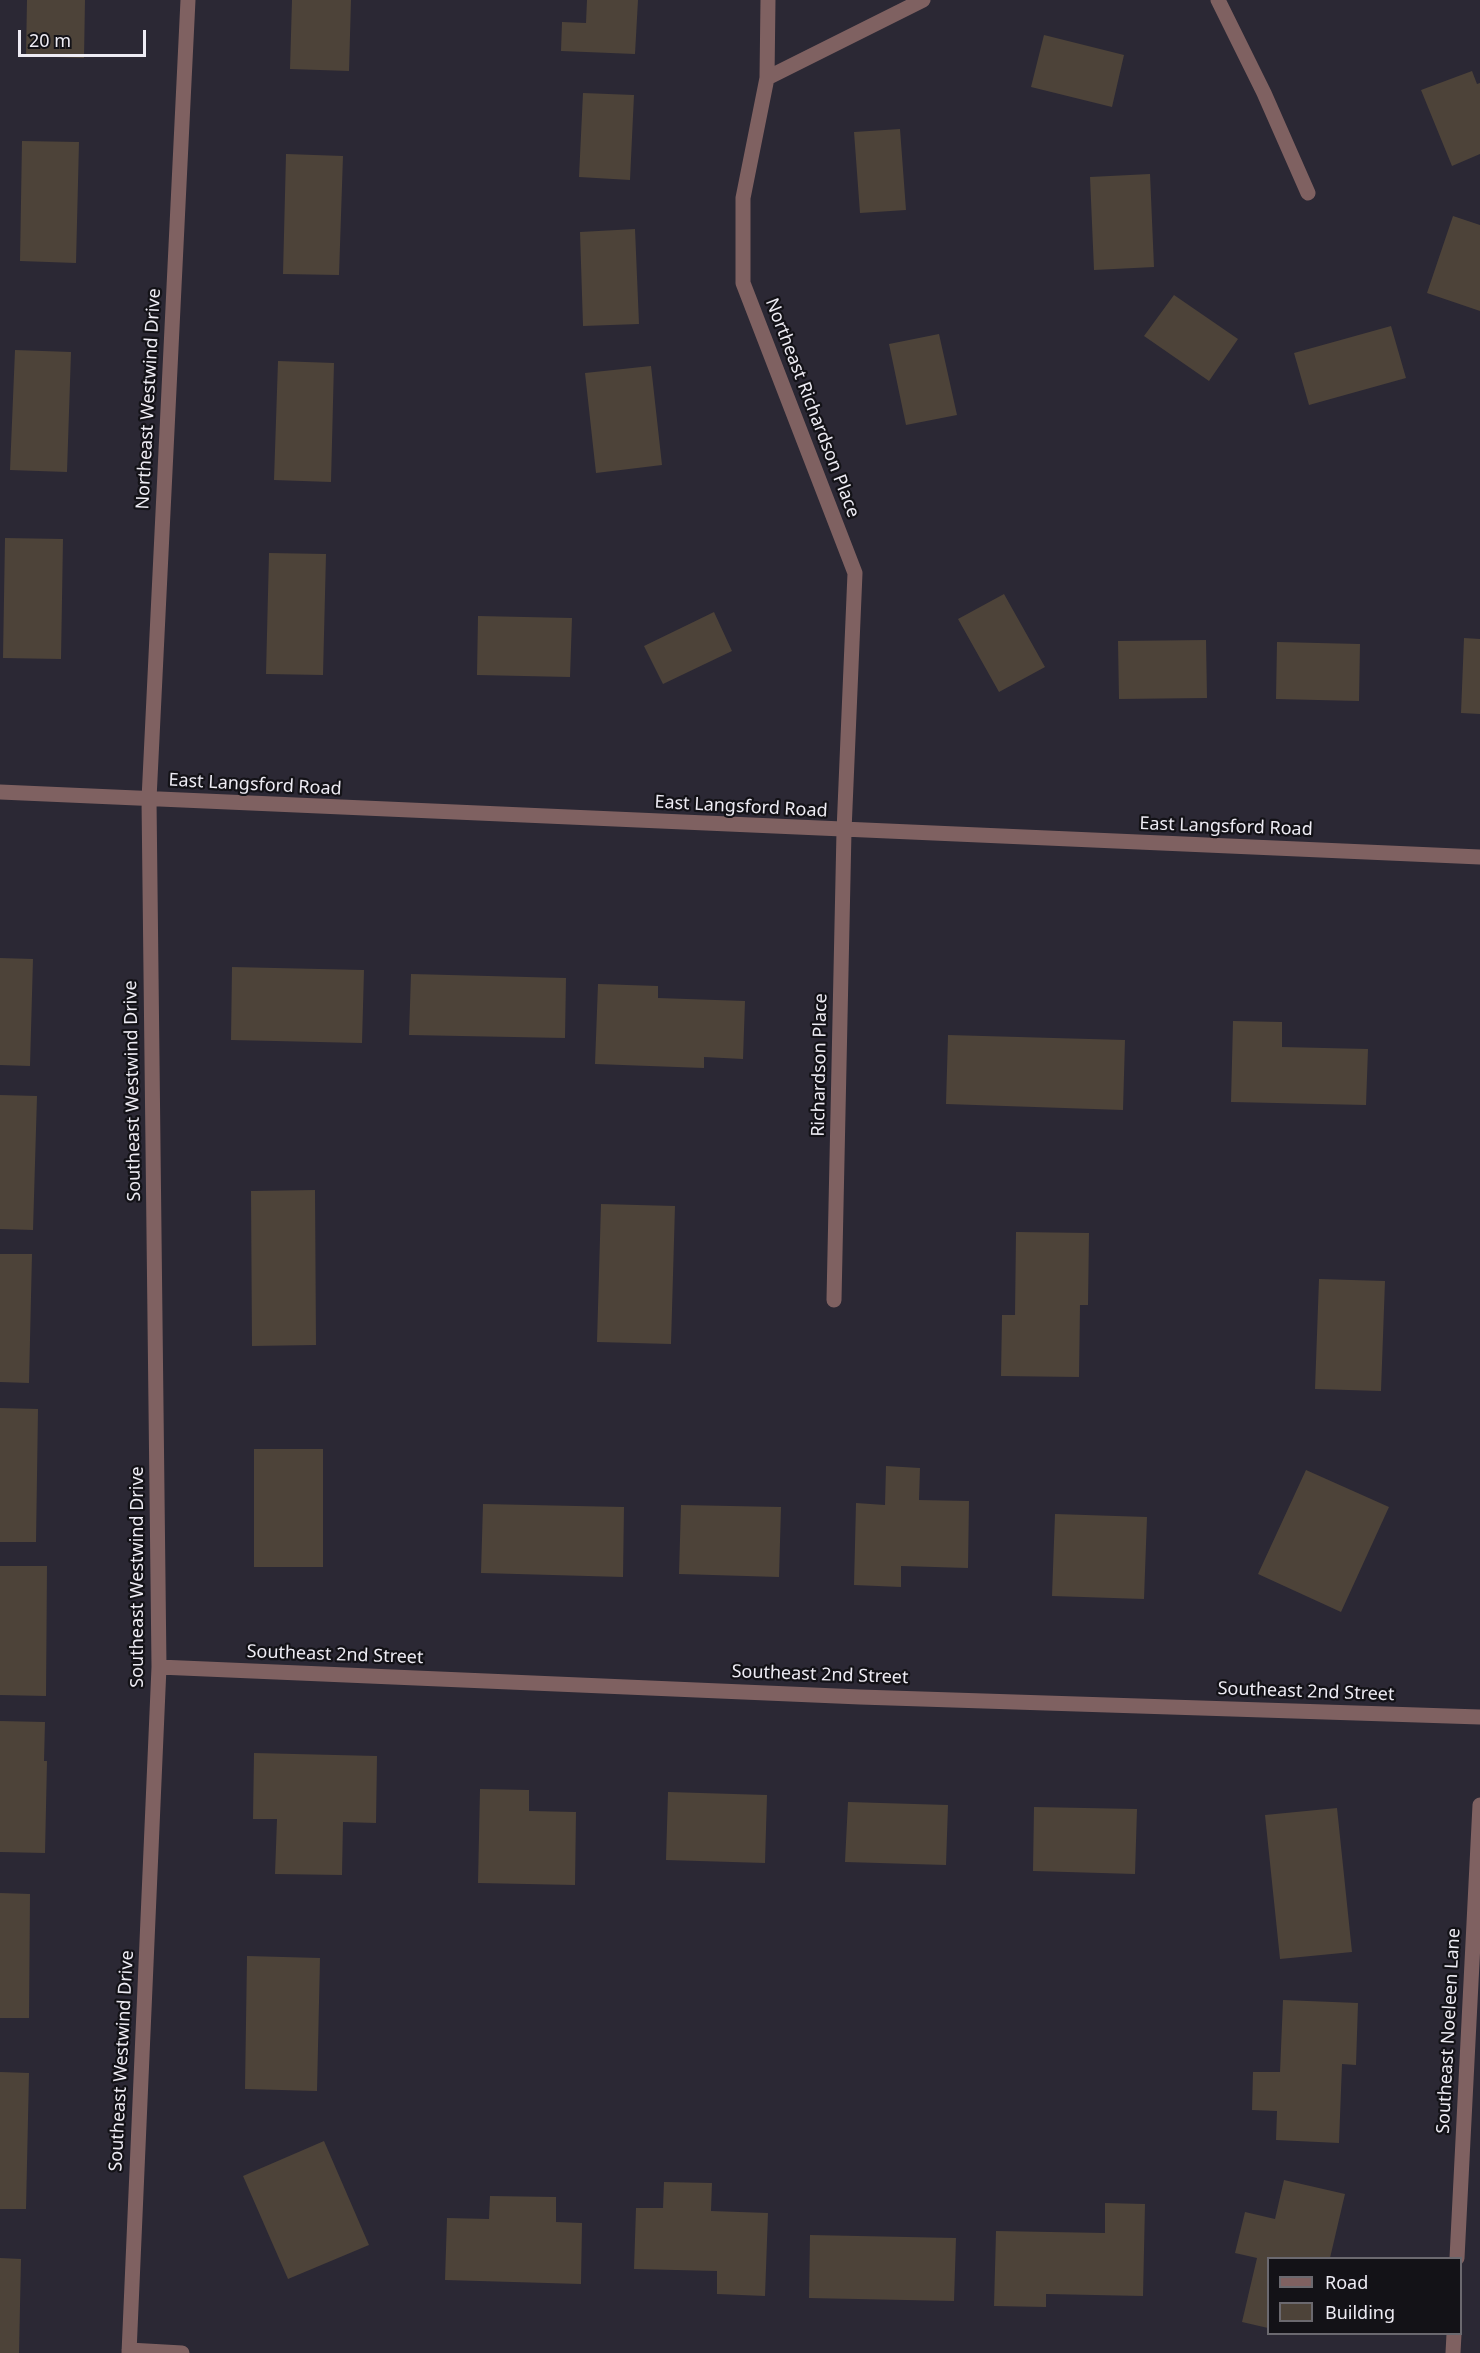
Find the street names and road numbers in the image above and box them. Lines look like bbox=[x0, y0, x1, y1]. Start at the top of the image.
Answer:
street label: Northeast Westwind Drive bbox=[132, 288, 166, 510]
street label: Northeast Richardson Place bbox=[760, 295, 864, 521]
street label: East Langsford Road bbox=[168, 770, 342, 800]
street label: East Langsford Road bbox=[654, 792, 828, 822]
street label: East Langsford Road bbox=[1139, 813, 1313, 841]
street label: Southeast Westwind Drive bbox=[120, 980, 146, 1202]
street label: Richardson Place bbox=[808, 993, 832, 1137]
street label: Southeast Westwind Drive bbox=[127, 1466, 149, 1688]
street label: Southeast 2nd Street bbox=[246, 1641, 424, 1669]
street label: Southeast 2nd Street bbox=[731, 1661, 909, 1689]
street label: Southeast 2nd Street bbox=[1217, 1678, 1395, 1706]
street label: Southeast Noeleen Lane bbox=[1433, 1928, 1465, 2134]
street label: Southeast Westwind Drive bbox=[105, 1950, 139, 2172]

